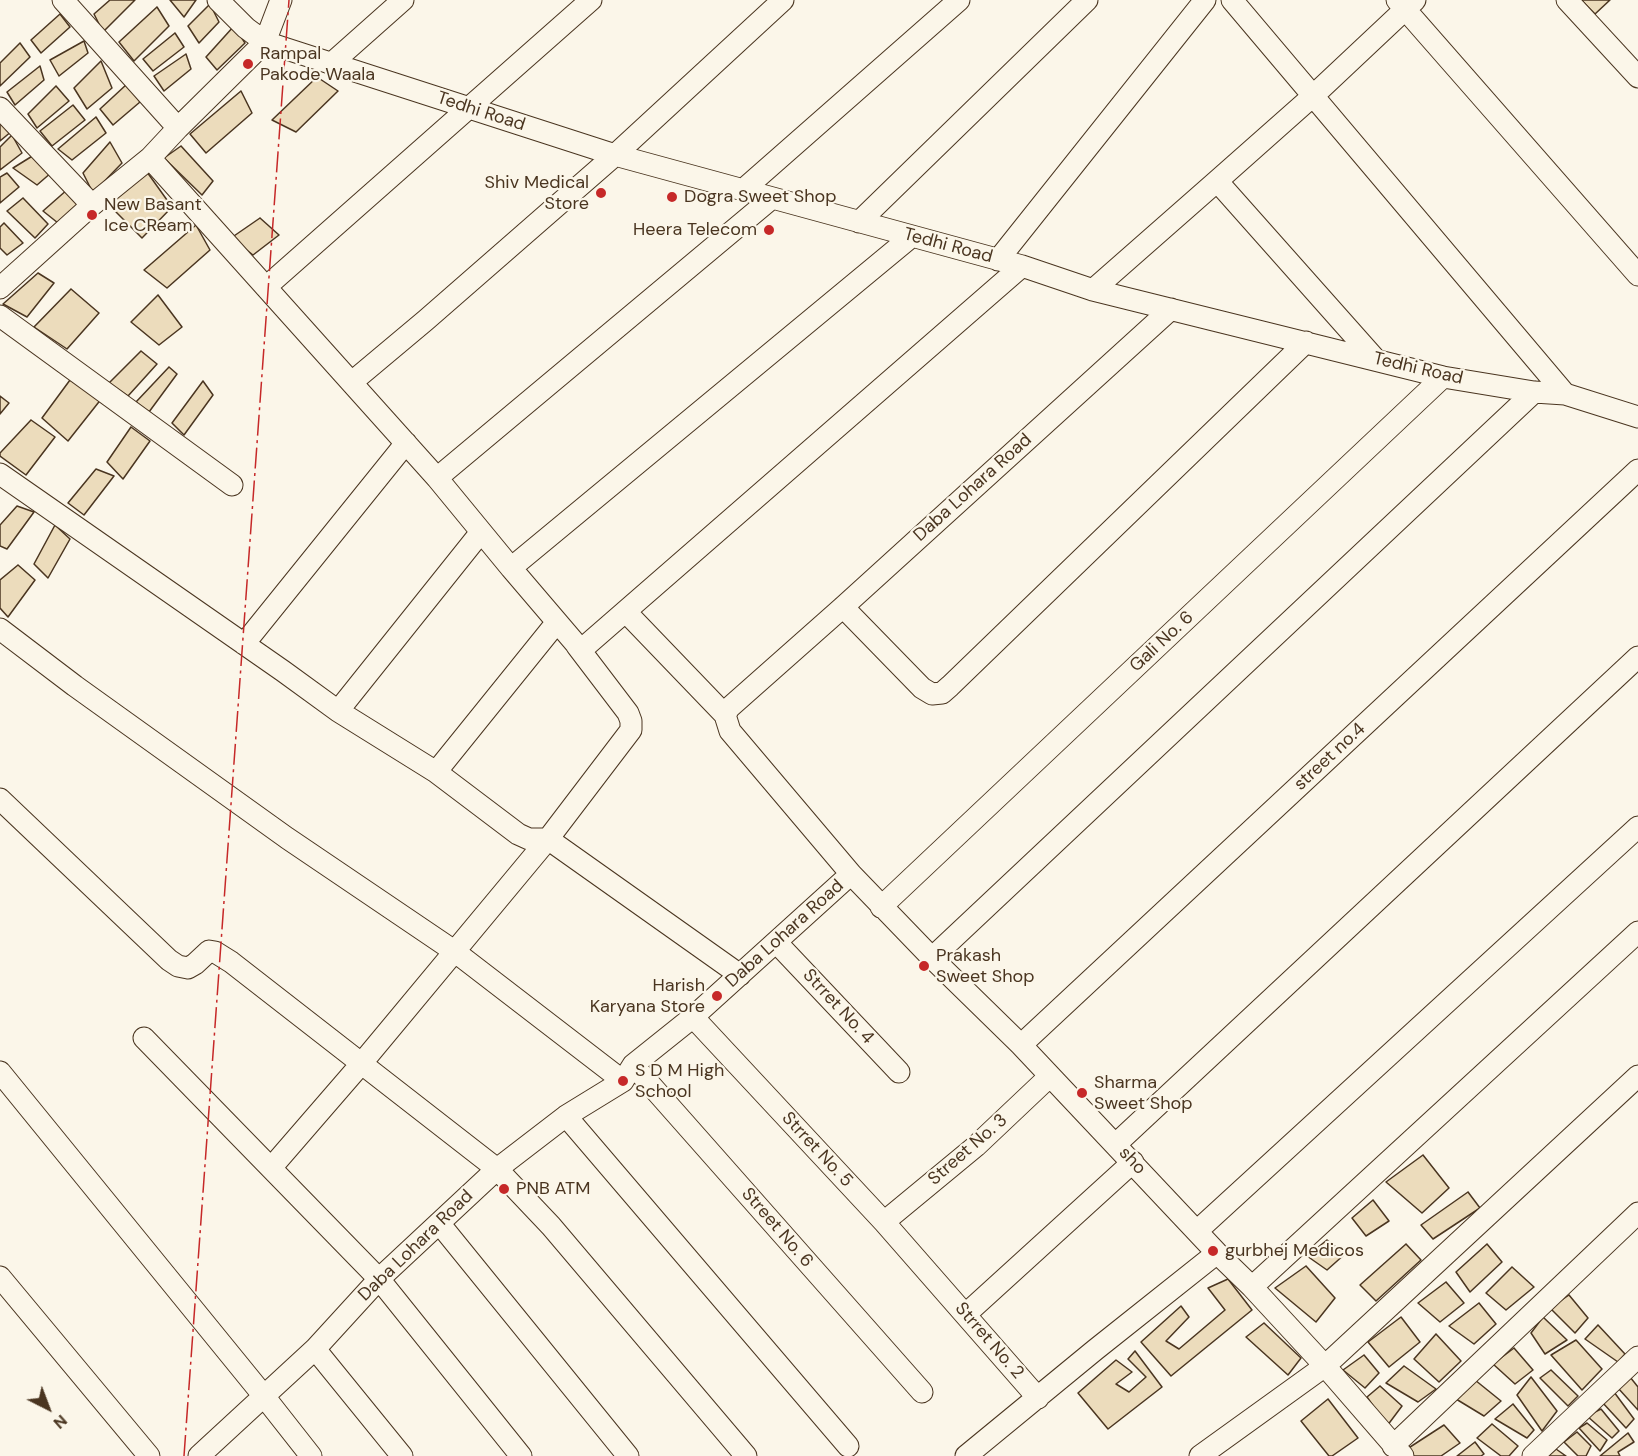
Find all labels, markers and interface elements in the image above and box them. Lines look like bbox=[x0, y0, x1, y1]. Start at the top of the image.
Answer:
place label: Rampal Pakode Waala bbox=[260, 43, 375, 86]
marker: Rampal Pakode Waala bbox=[241, 57, 255, 71]
street label: Tedhi Road bbox=[434, 88, 528, 136]
place label: Shiv Medical Store bbox=[485, 172, 589, 214]
marker: Shiv Medical Store bbox=[594, 186, 608, 200]
place label: Dogra Sweet Shop bbox=[684, 186, 837, 208]
marker: Dogra Sweet Shop bbox=[665, 190, 679, 204]
place label: New Basant Ice CReam bbox=[104, 194, 202, 236]
marker: New Basant Ice CReam bbox=[85, 208, 99, 222]
place label: Heera Telecom bbox=[633, 219, 757, 241]
marker: Heera Telecom bbox=[762, 223, 776, 237]
street label: Tedhi Road bbox=[901, 224, 995, 268]
street label: Tedhi Road bbox=[1371, 348, 1465, 390]
street label: Daba Lohara Road bbox=[910, 429, 1036, 547]
street label: Gali No. 6 bbox=[1126, 607, 1198, 677]
street label: street no.4 bbox=[1290, 719, 1370, 795]
street label: Daba Lohara Road bbox=[722, 875, 848, 993]
place label: Prakash Sweet Shop bbox=[936, 945, 1035, 988]
marker: Prakash Sweet Shop bbox=[917, 959, 931, 973]
street label: Strret No. 4 bbox=[798, 965, 878, 1049]
place label: Harish Karyana Store bbox=[590, 975, 705, 1018]
marker: Harish Karyana Store bbox=[710, 989, 724, 1003]
place label: S D M High School bbox=[635, 1060, 724, 1102]
place label: Sharma Sweet Shop bbox=[1094, 1072, 1193, 1114]
marker: S D M High School bbox=[616, 1074, 630, 1088]
marker: Sharma Sweet Shop bbox=[1075, 1086, 1089, 1100]
street label: Strret No. 5 bbox=[777, 1108, 857, 1192]
street label: Street No. 3 bbox=[924, 1110, 1012, 1190]
street label: sho bbox=[1114, 1143, 1150, 1179]
place label: PNB ATM bbox=[516, 1178, 590, 1200]
marker: PNB ATM bbox=[497, 1182, 511, 1196]
street label: Street No. 6 bbox=[737, 1184, 817, 1272]
street label: Daba Lohara Road bbox=[354, 1186, 478, 1306]
place label: gurbhej Medicos bbox=[1225, 1240, 1364, 1262]
marker: gurbhej Medicos bbox=[1206, 1244, 1220, 1258]
street label: Strret No. 2 bbox=[950, 1298, 1028, 1384]
north arrow bbox=[18, 1378, 78, 1438]
text: N bbox=[49, 1410, 72, 1433]

